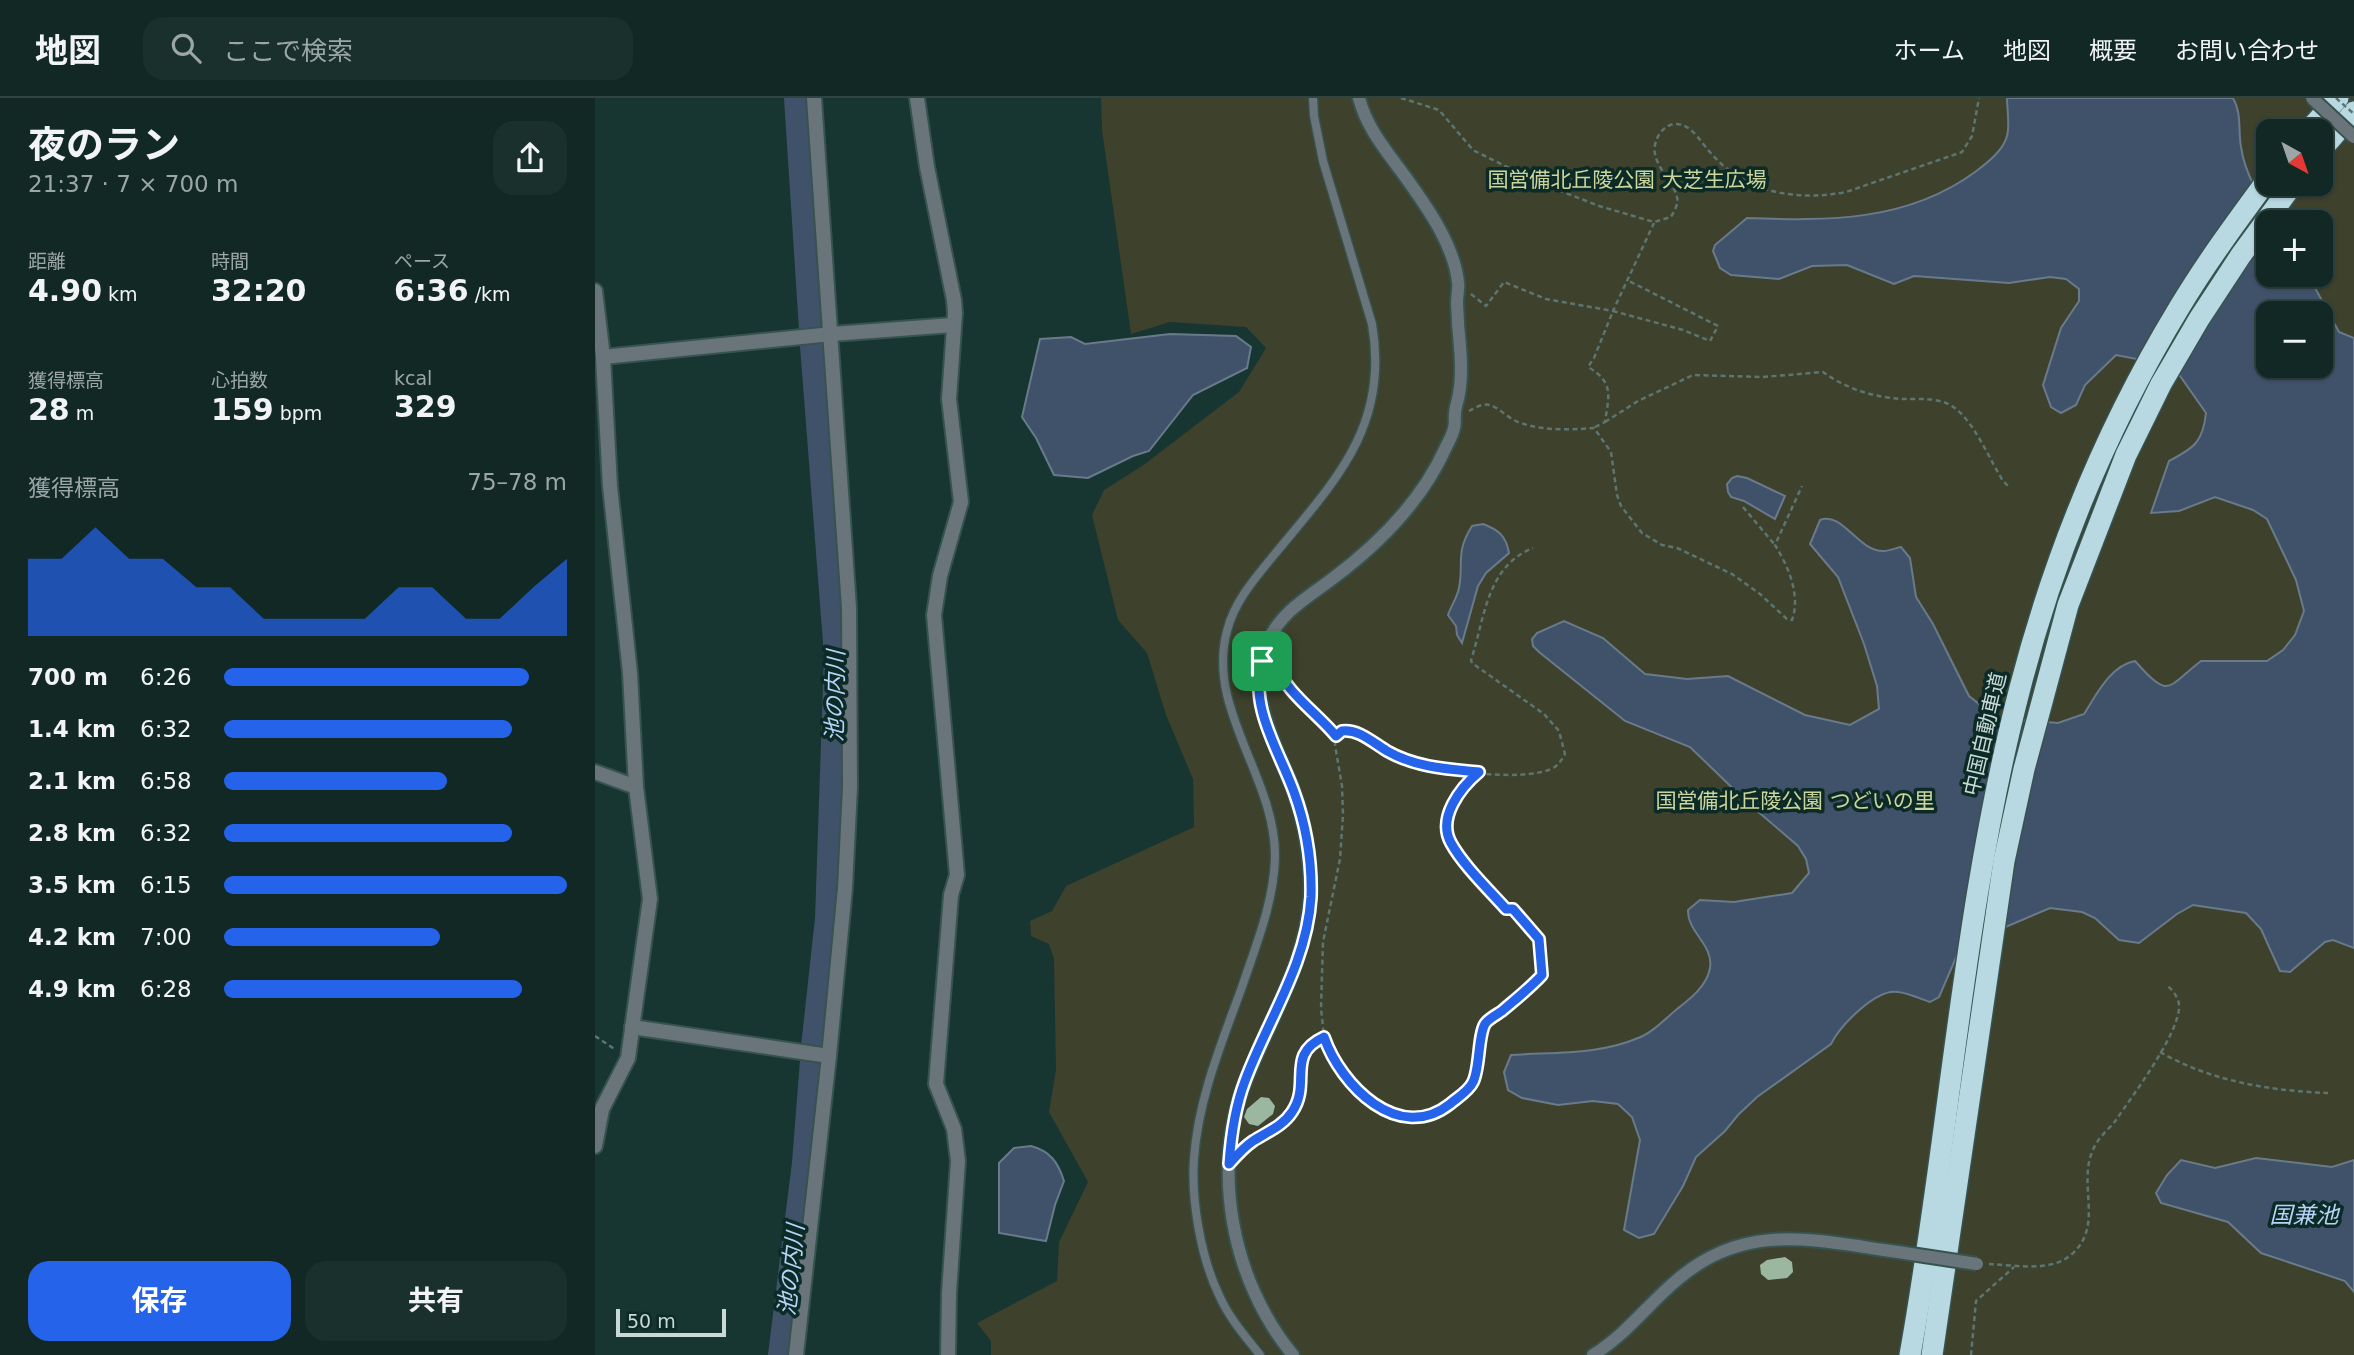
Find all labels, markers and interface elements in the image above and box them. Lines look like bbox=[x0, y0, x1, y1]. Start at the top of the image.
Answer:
search box bbox=[143, 17, 633, 80]
icon: search bbox=[167, 29, 205, 67]
text: 地図 bbox=[35, 31, 101, 70]
text: ここで検索 bbox=[223, 36, 353, 66]
text: ホーム bbox=[1894, 37, 1965, 65]
text: 地図 bbox=[2003, 37, 2051, 65]
text: 概要 bbox=[2089, 37, 2137, 65]
text: お問い合わせ bbox=[2175, 37, 2319, 65]
north arrow bbox=[2256, 119, 2333, 196]
map controls bbox=[2256, 119, 2333, 378]
button: share bbox=[493, 121, 567, 195]
text: 夜のラン bbox=[28, 123, 180, 167]
park label: 国営備北丘陵公園 大芝生広場 bbox=[1487, 168, 1767, 192]
text: 21:37 · 7 × 700 m bbox=[28, 171, 238, 197]
button: + bbox=[2256, 210, 2333, 287]
text: 距離 bbox=[28, 250, 66, 272]
text: 時間 bbox=[211, 250, 249, 272]
text: ペース bbox=[394, 250, 450, 272]
text: 4.90 bbox=[28, 273, 102, 308]
text: 32:20 bbox=[211, 273, 307, 308]
text: 6:36 bbox=[394, 273, 469, 308]
text: km bbox=[102, 283, 138, 305]
text: /km bbox=[469, 283, 511, 305]
button: − bbox=[2256, 301, 2333, 378]
text: kcal bbox=[394, 367, 432, 389]
text: 獲得標高 bbox=[28, 369, 104, 391]
text: 心拍数 bbox=[211, 369, 268, 391]
text: 329 bbox=[394, 389, 457, 424]
text: 28 bbox=[28, 392, 70, 427]
text: 159 bbox=[211, 392, 274, 427]
text: m bbox=[70, 402, 94, 424]
text: bpm bbox=[274, 402, 322, 424]
text: 75–78 m bbox=[467, 469, 567, 495]
text: 獲得標高 bbox=[28, 475, 120, 501]
pin bbox=[1232, 631, 1292, 691]
icon: arrive bbox=[1243, 642, 1281, 680]
water label: 池の内川 bbox=[821, 647, 849, 742]
text: 700 m bbox=[28, 664, 108, 690]
text: 6:26 bbox=[140, 664, 192, 690]
street label: 中国自動車道 bbox=[1959, 670, 2011, 798]
text: 1.4 km bbox=[28, 716, 116, 742]
text: 6:32 bbox=[140, 716, 192, 742]
text: 2.1 km bbox=[28, 768, 116, 794]
text: 6:58 bbox=[140, 768, 192, 794]
park label: 国営備北丘陵公園 つどいの里 bbox=[1655, 789, 1935, 813]
text: 2.8 km bbox=[28, 820, 116, 846]
text: 6:32 bbox=[140, 820, 192, 846]
text: 3.5 km bbox=[28, 872, 116, 898]
text: 6:15 bbox=[140, 872, 192, 898]
text: 4.2 km bbox=[28, 924, 116, 950]
text: 7:00 bbox=[140, 924, 192, 950]
text: 4.9 km bbox=[28, 976, 116, 1002]
text: 6:28 bbox=[140, 976, 192, 1002]
water label: 国兼池 bbox=[2270, 1202, 2341, 1228]
water label: 池の内川 bbox=[773, 1220, 809, 1317]
button: 保存 bbox=[28, 1261, 291, 1341]
button: 共有 bbox=[305, 1261, 567, 1341]
scale bar bbox=[616, 1306, 726, 1338]
text: 50 m bbox=[627, 1310, 676, 1332]

